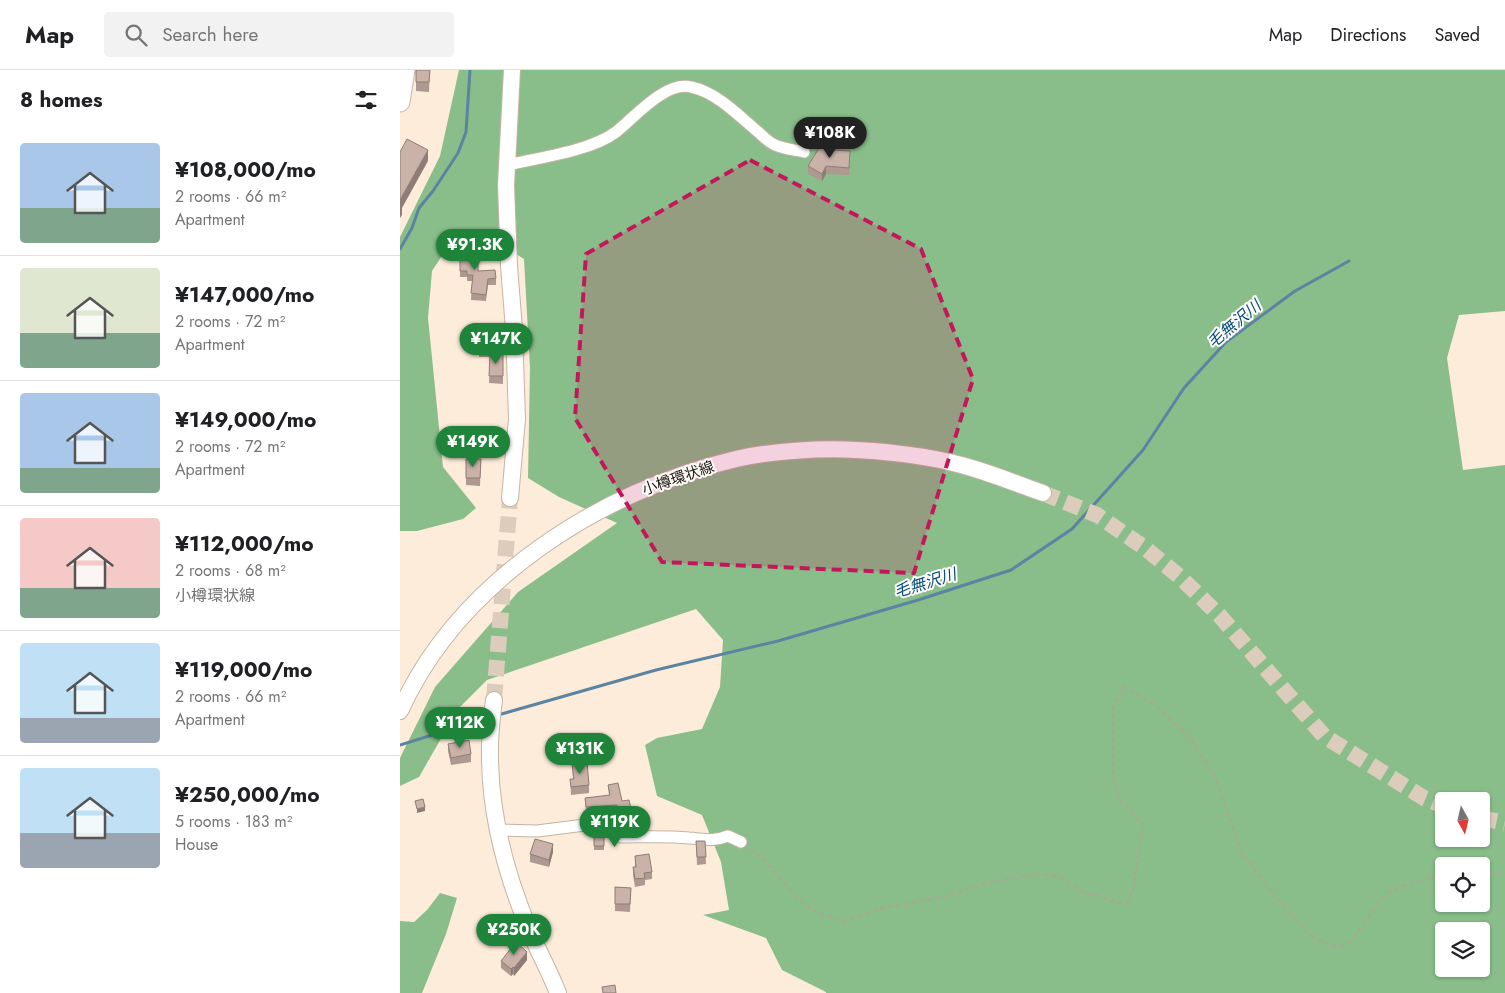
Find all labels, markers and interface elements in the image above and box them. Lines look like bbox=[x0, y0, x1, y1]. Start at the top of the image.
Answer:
search box bbox=[104, 12, 454, 57]
text: Map bbox=[25, 17, 74, 52]
icon: search bbox=[122, 21, 150, 49]
text: Search here bbox=[162, 21, 258, 48]
text: Map bbox=[1269, 22, 1302, 48]
text: Directions bbox=[1330, 22, 1406, 48]
text: Saved bbox=[1434, 22, 1480, 48]
text: 8 homes bbox=[20, 85, 103, 115]
icon: filters bbox=[352, 86, 380, 114]
pin: ¥108K bbox=[795, 116, 865, 159]
text: ¥108K bbox=[805, 121, 855, 144]
text: ¥108,000/mo bbox=[175, 155, 316, 185]
icon: home bbox=[60, 163, 120, 223]
text: 2 rooms · 66 m² bbox=[175, 185, 286, 208]
text: Apartment bbox=[175, 208, 245, 231]
pin: ¥91.3K bbox=[434, 228, 516, 271]
text: ¥91.3K bbox=[447, 233, 503, 256]
text: ¥147,000/mo bbox=[175, 280, 314, 310]
icon: home bbox=[60, 288, 120, 348]
water label: 毛無沢川 bbox=[1202, 293, 1267, 353]
text: 2 rooms · 72 m² bbox=[175, 310, 285, 333]
pin: ¥147K bbox=[461, 322, 531, 365]
text: ¥147K bbox=[471, 327, 521, 350]
text: Apartment bbox=[175, 333, 245, 356]
text: ¥149,000/mo bbox=[175, 405, 316, 435]
icon: home bbox=[60, 413, 120, 473]
pin: ¥149K bbox=[438, 426, 508, 468]
text: ¥149K bbox=[447, 430, 499, 453]
text: 2 rooms · 72 m² bbox=[175, 435, 285, 458]
street label: 小樽環状線 bbox=[639, 455, 717, 501]
text: Apartment bbox=[175, 458, 245, 481]
text: ¥112,000/mo bbox=[175, 529, 314, 559]
icon: home bbox=[60, 538, 120, 598]
text: 2 rooms · 68 m² bbox=[175, 559, 286, 582]
water label: 毛無沢川 bbox=[891, 562, 961, 603]
text: 小樽環状線 bbox=[175, 584, 255, 607]
text: ¥119,000/mo bbox=[175, 655, 312, 685]
icon: home bbox=[60, 663, 120, 723]
text: 2 rooms · 66 m² bbox=[175, 685, 286, 708]
pin: ¥112K bbox=[425, 706, 495, 749]
text: Apartment bbox=[175, 708, 245, 731]
text: ¥112K bbox=[436, 711, 484, 734]
pin: ¥131K bbox=[545, 732, 615, 775]
text: ¥131K bbox=[556, 737, 604, 760]
text: ¥250,000/mo bbox=[175, 780, 320, 810]
icon: home bbox=[60, 788, 120, 848]
north arrow bbox=[1435, 792, 1490, 848]
map controls bbox=[1435, 792, 1490, 977]
pin: ¥119K bbox=[580, 806, 650, 848]
text: 5 rooms · 183 m² bbox=[175, 810, 292, 833]
text: ¥119K bbox=[591, 810, 639, 833]
text: House bbox=[175, 833, 218, 856]
button: locate bbox=[1435, 857, 1490, 912]
pin: ¥250K bbox=[479, 914, 549, 956]
text: ¥250K bbox=[487, 918, 541, 941]
button: layers bbox=[1435, 922, 1490, 977]

